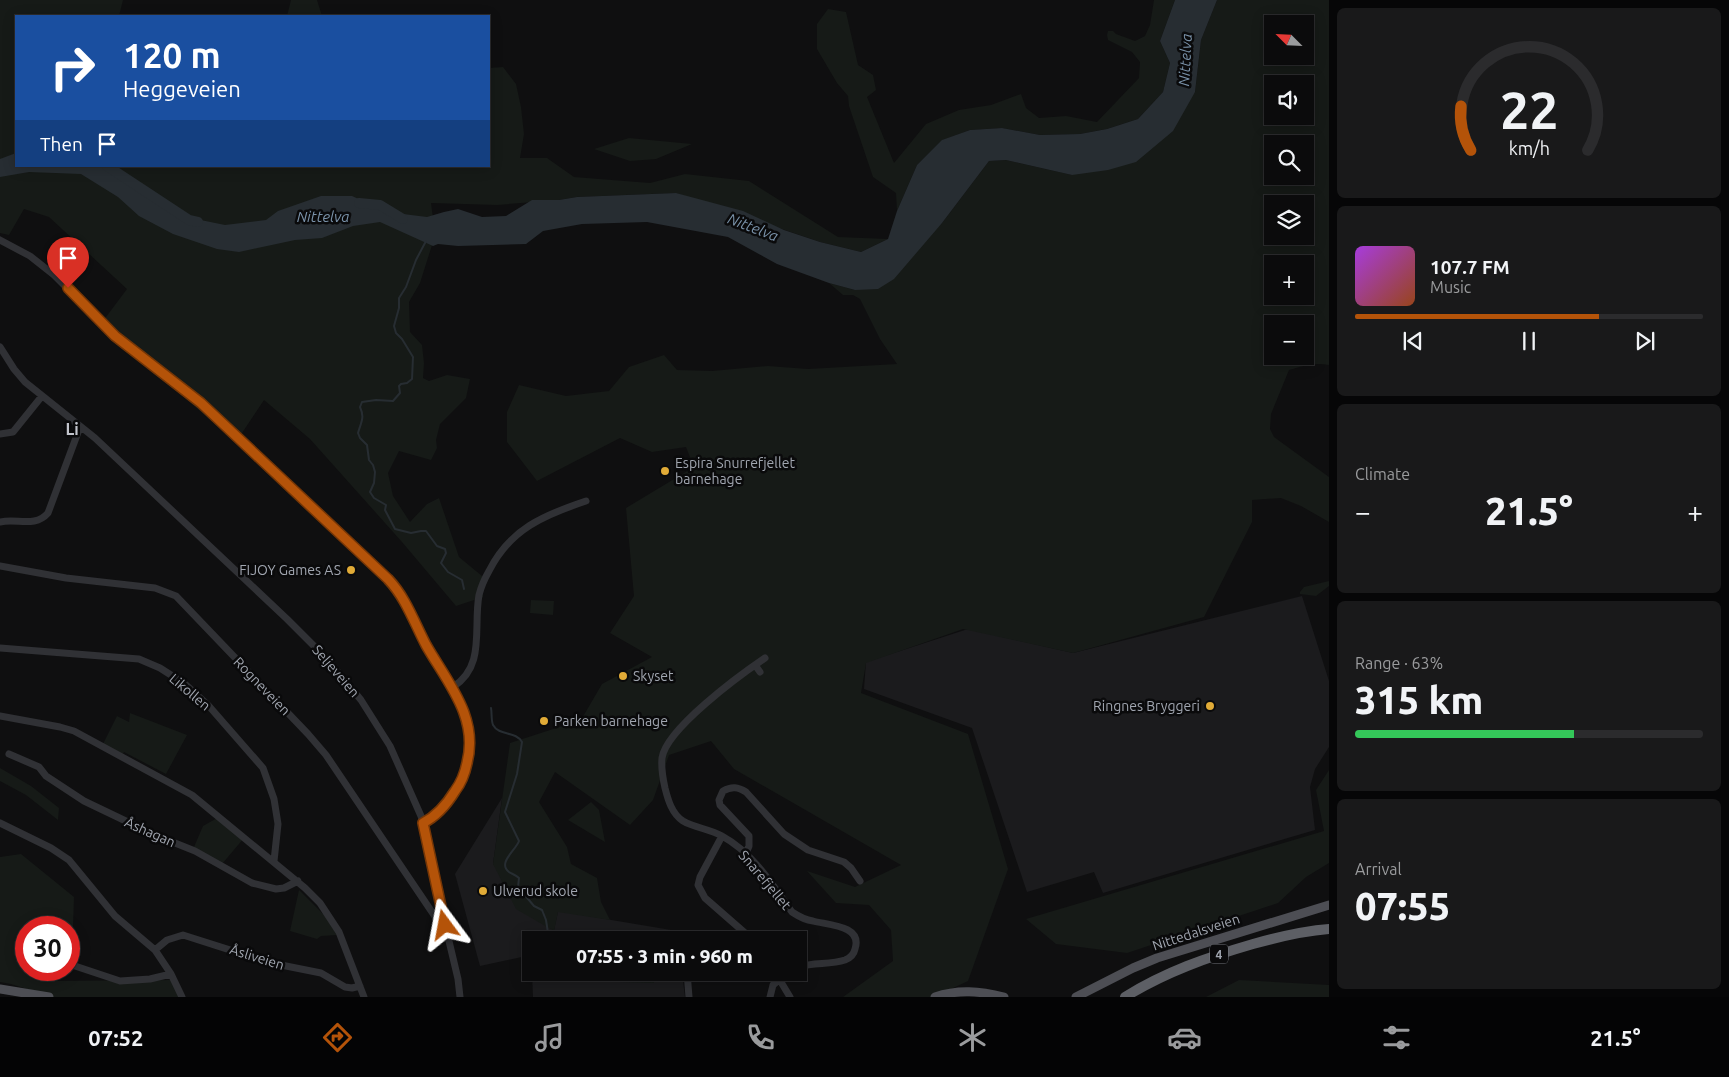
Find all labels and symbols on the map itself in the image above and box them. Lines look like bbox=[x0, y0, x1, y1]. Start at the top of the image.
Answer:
north arrow bbox=[1264, 15, 1314, 65]
water label: Nittelva bbox=[1175, 33, 1195, 87]
water label: Nittelva bbox=[297, 208, 349, 225]
water label: Nittelva bbox=[725, 210, 781, 244]
pin bbox=[47, 237, 89, 288]
district label: Li bbox=[65, 420, 79, 438]
place label: Espira Snurrefjellet barnehage bbox=[675, 455, 795, 487]
marker: Espira Snurrefjellet barnehage bbox=[659, 465, 671, 477]
place label: FIJOY Games AS bbox=[239, 562, 341, 578]
marker: FIJOY Games AS bbox=[345, 564, 357, 576]
street label: Seljeveien bbox=[309, 642, 363, 700]
street label: Rogneveien bbox=[230, 654, 294, 718]
place label: Skyset bbox=[633, 668, 674, 684]
street label: Likollen bbox=[166, 670, 214, 714]
marker: Skyset bbox=[617, 670, 629, 682]
place label: Ringnes Bryggeri bbox=[1093, 698, 1200, 714]
marker: Ringnes Bryggeri bbox=[1204, 700, 1216, 712]
place label: Parken barnehage bbox=[554, 713, 668, 729]
marker: Parken barnehage bbox=[538, 715, 550, 727]
street label: Åshagan bbox=[122, 814, 178, 850]
street label: Snarefjellet bbox=[736, 847, 795, 913]
place label: Ulverud skole bbox=[493, 883, 578, 899]
marker: Ulverud skole bbox=[477, 885, 489, 897]
position arrow bbox=[418, 898, 470, 950]
street label: Nittedalsveien bbox=[1150, 910, 1242, 954]
speed limit sign: 30 bbox=[15, 916, 80, 981]
street label: Åsliveien bbox=[228, 941, 286, 973]
road number: 4 bbox=[1210, 944, 1228, 964]

